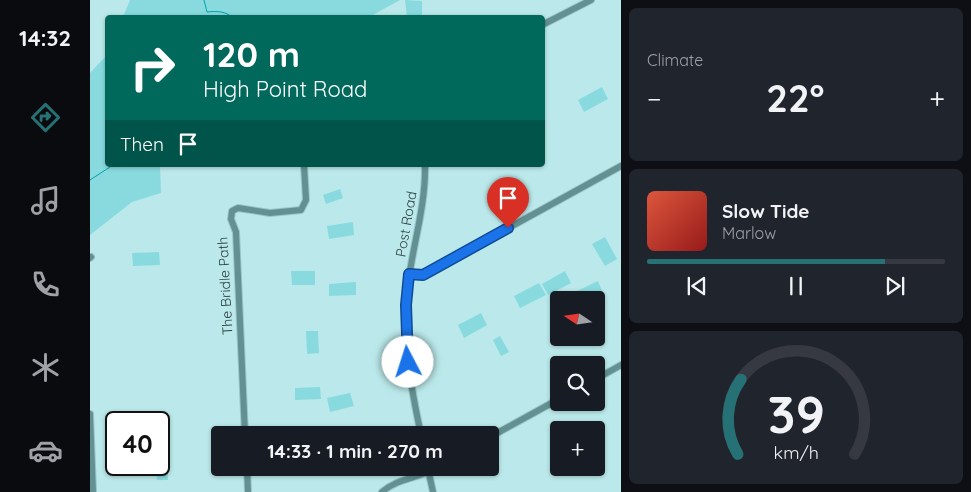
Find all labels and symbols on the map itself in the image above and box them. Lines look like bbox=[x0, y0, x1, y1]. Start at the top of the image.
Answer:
pin bbox=[487, 177, 529, 228]
street label: Post Road bbox=[391, 190, 421, 258]
street label: The Bridle Path bbox=[213, 236, 237, 336]
north arrow bbox=[550, 291, 605, 346]
position arrow bbox=[381, 335, 433, 387]
speed limit sign: 40 bbox=[105, 411, 170, 476]

